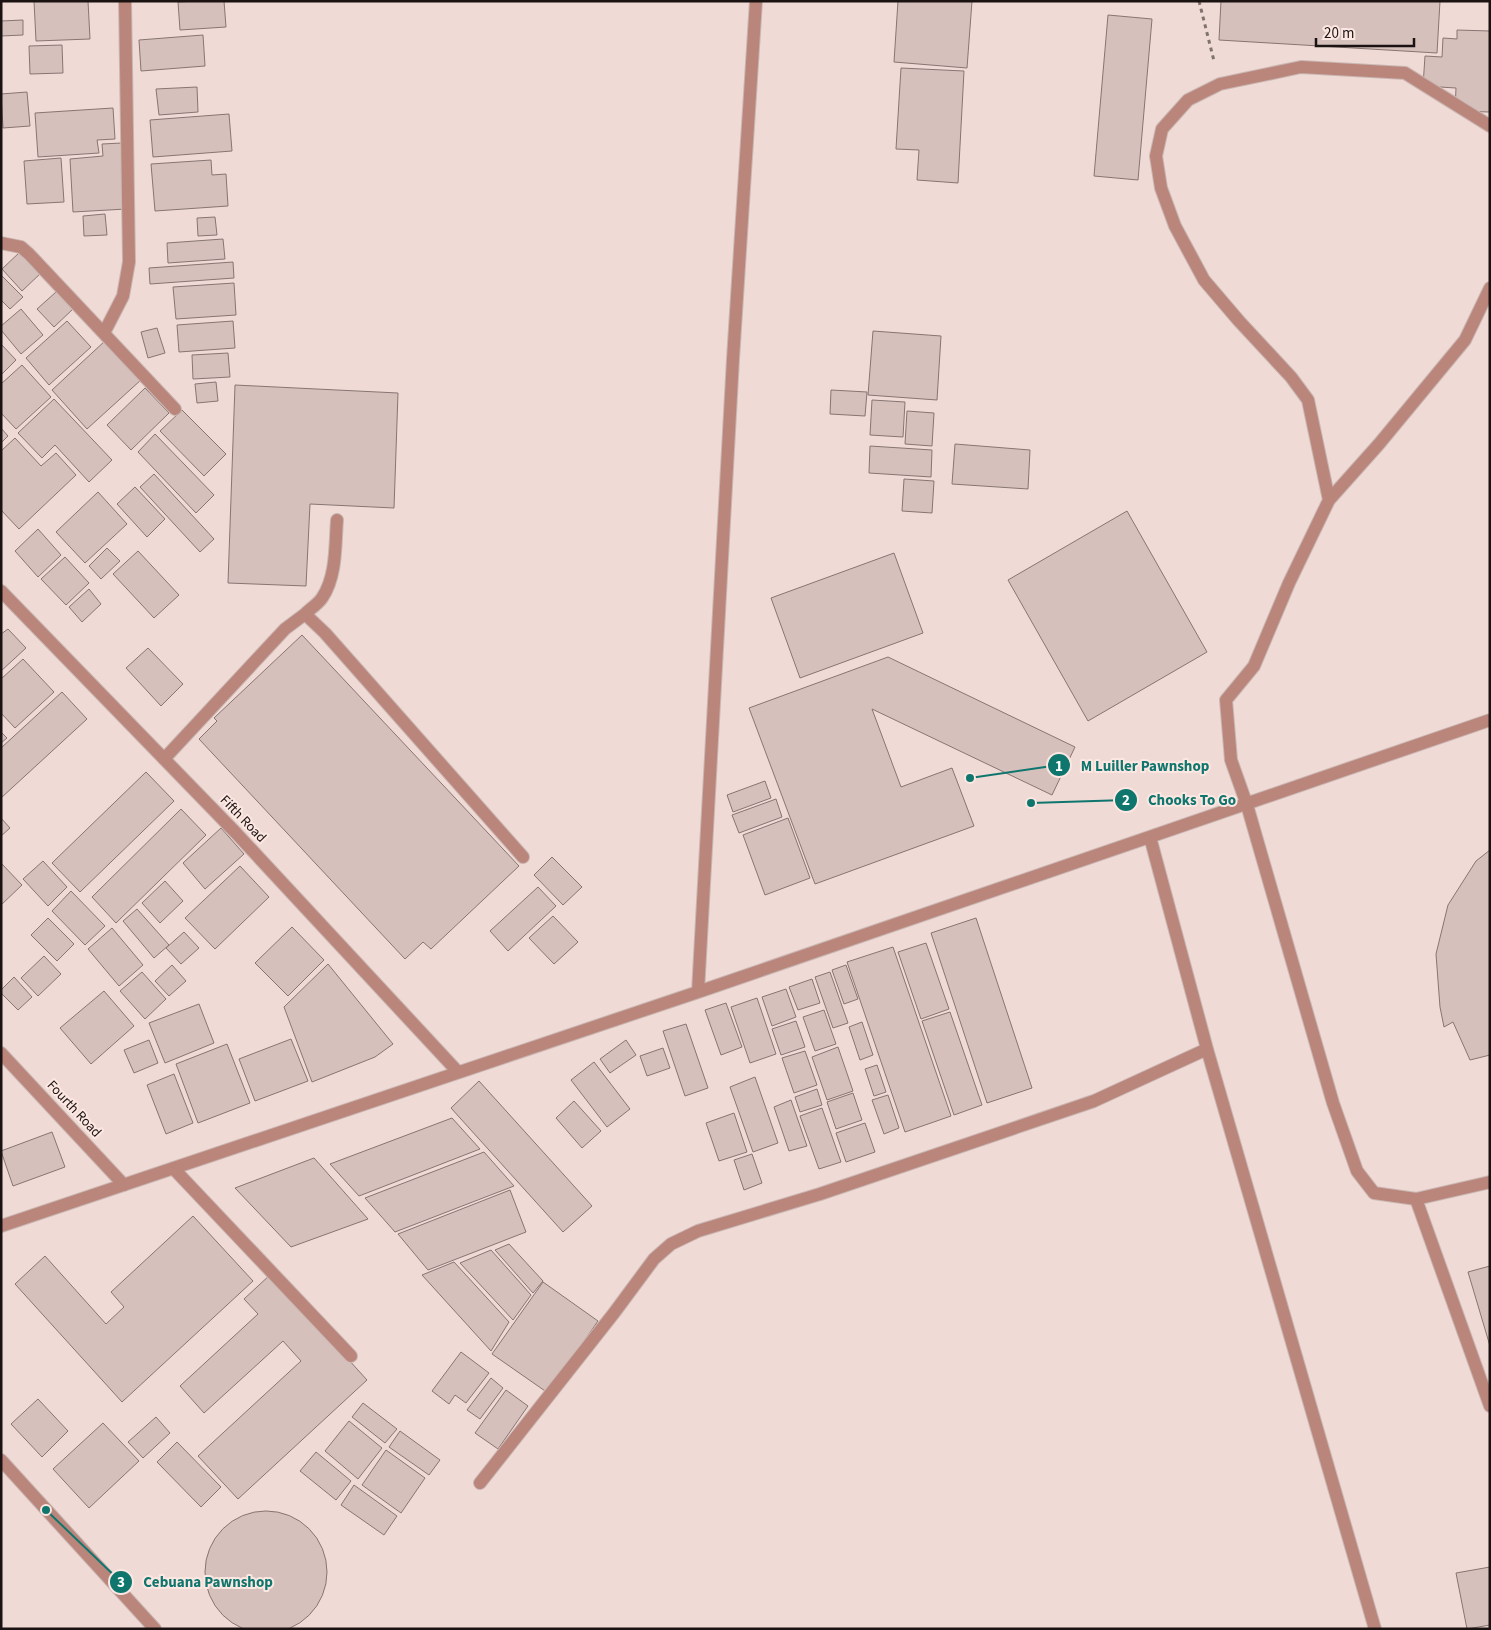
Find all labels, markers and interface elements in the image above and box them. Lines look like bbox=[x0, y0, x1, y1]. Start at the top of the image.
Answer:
scale bar bbox=[1316, 15, 1414, 47]
text: 20 m bbox=[1324, 23, 1354, 44]
callout: M Luiller Pawnshop bbox=[1046, 750, 1220, 780]
text: 1 bbox=[1055, 756, 1063, 777]
text: M Luiller Pawnshop bbox=[1081, 756, 1210, 777]
callout: Chooks To Go bbox=[1113, 785, 1247, 815]
text: 2 bbox=[1122, 790, 1130, 811]
text: Chooks To Go bbox=[1148, 790, 1236, 811]
street label: Fifth Road bbox=[215, 791, 271, 847]
street label: Fourth Road bbox=[42, 1076, 106, 1142]
callout: Cebuana Pawnshop bbox=[108, 1567, 283, 1597]
text: 3 bbox=[117, 1572, 125, 1593]
text: Cebuana Pawnshop bbox=[143, 1572, 273, 1593]

